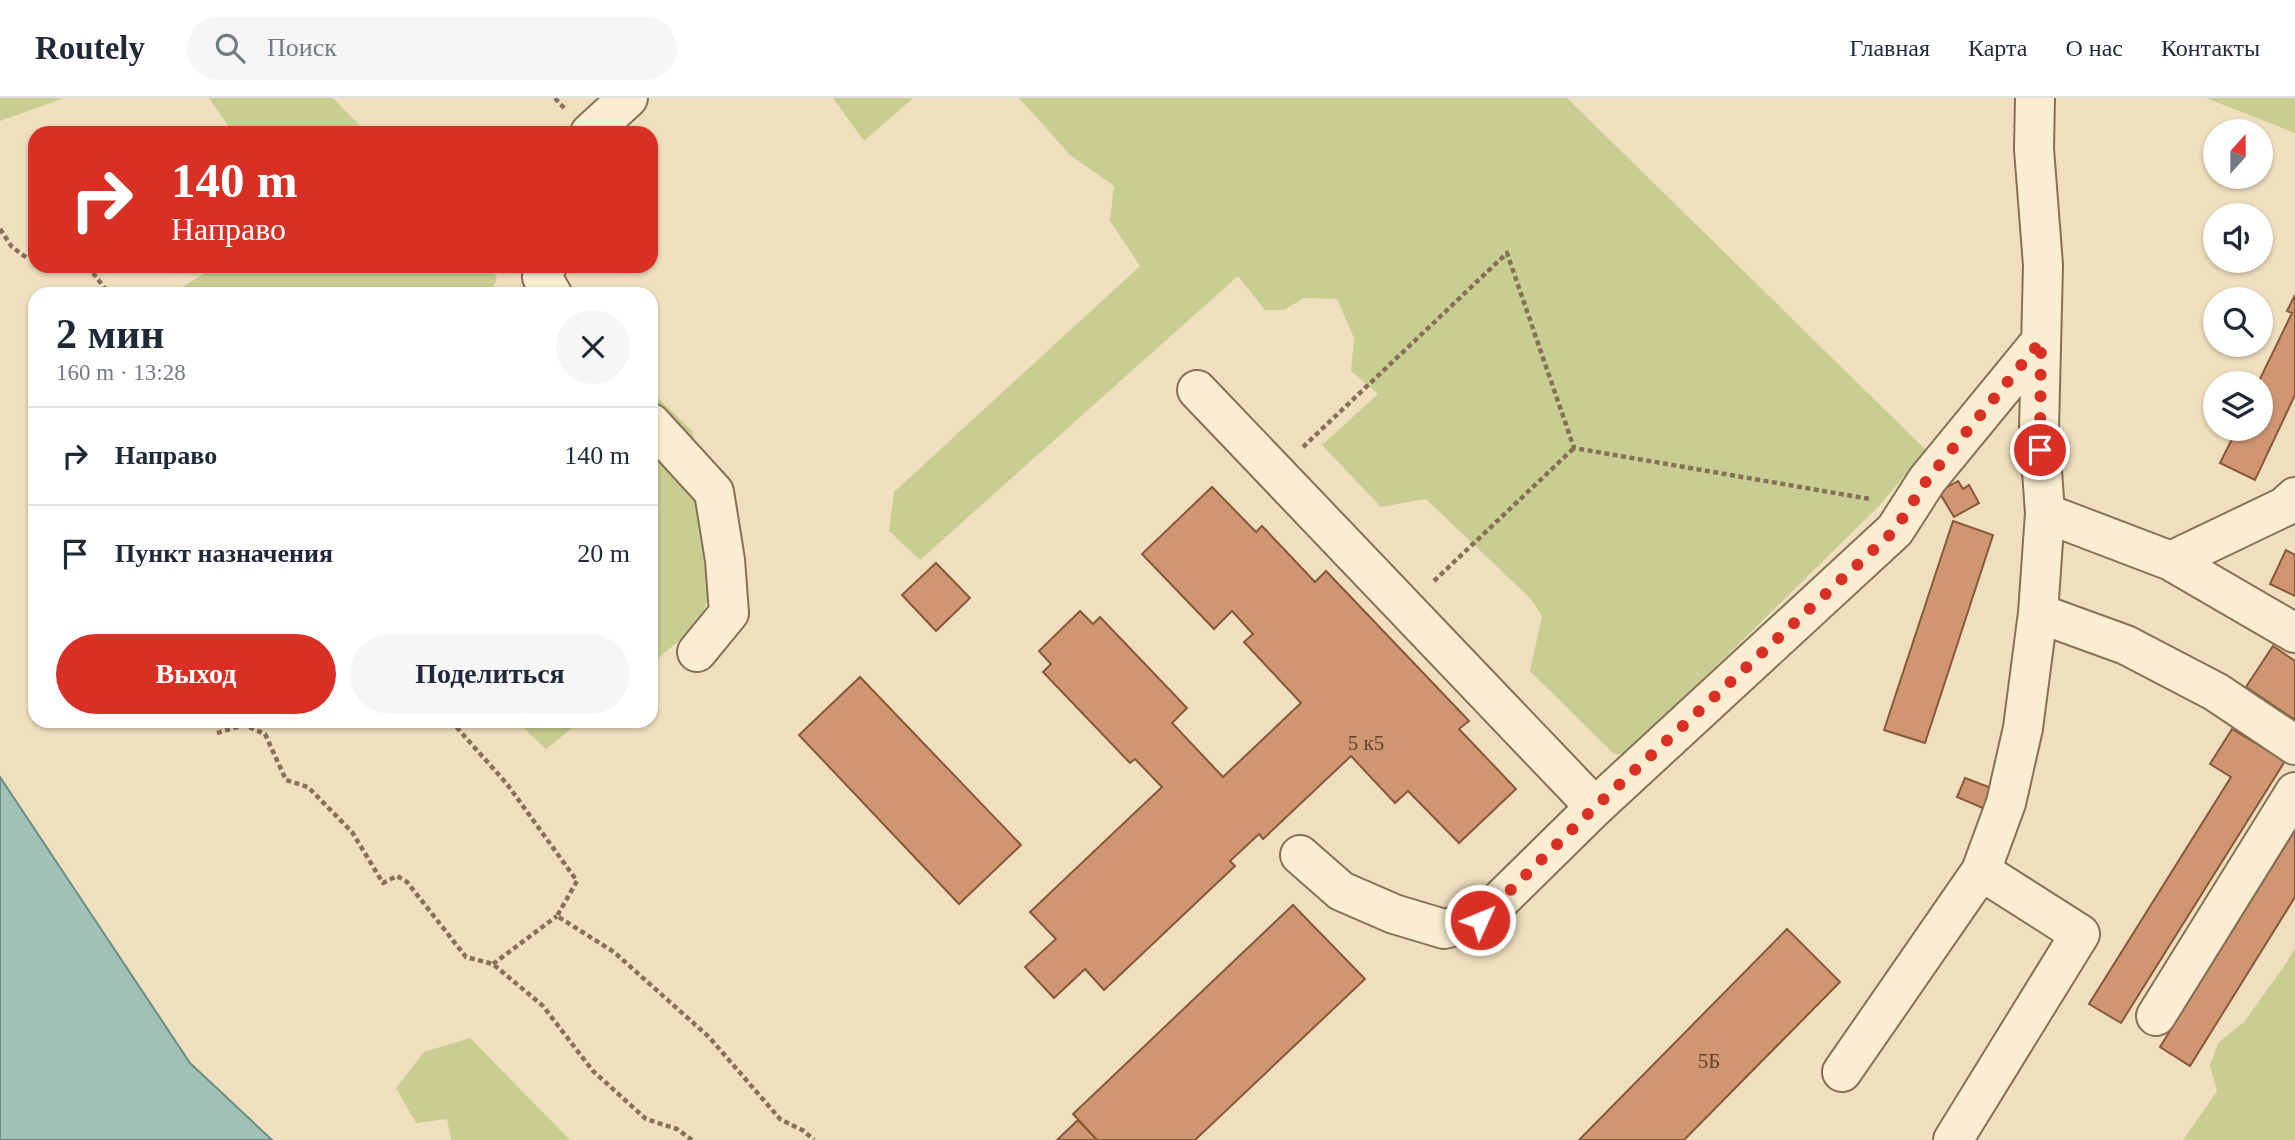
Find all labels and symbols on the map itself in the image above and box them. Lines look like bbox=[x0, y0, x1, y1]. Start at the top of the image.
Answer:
north arrow bbox=[2203, 119, 2273, 189]
pin bbox=[2010, 420, 2070, 480]
house number: 5 к5 bbox=[1348, 731, 1384, 755]
position arrow bbox=[1443, 883, 1517, 957]
house number: 5Б bbox=[1698, 1049, 1720, 1073]

